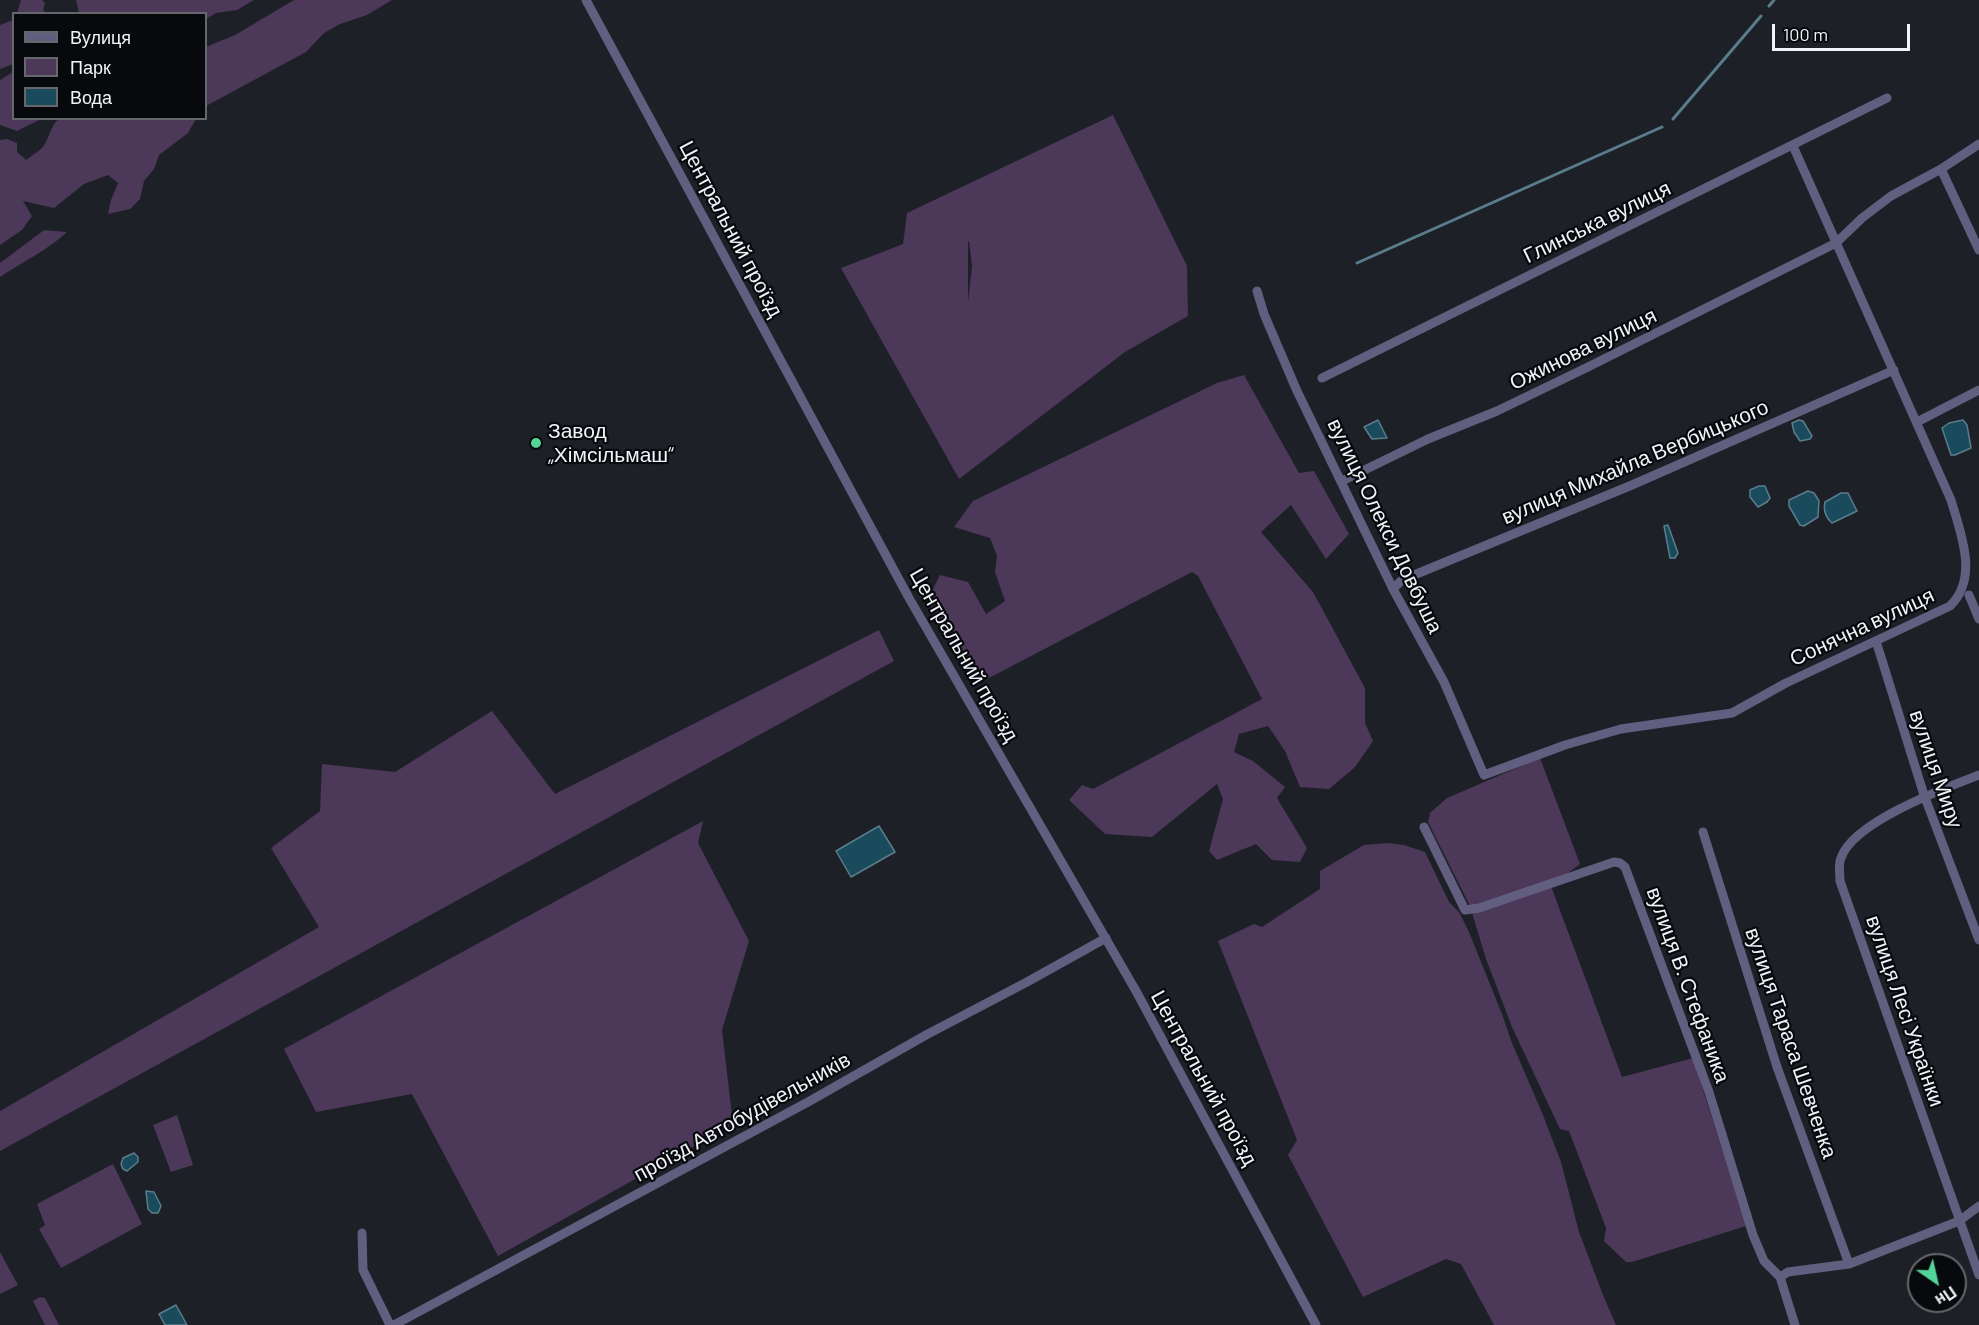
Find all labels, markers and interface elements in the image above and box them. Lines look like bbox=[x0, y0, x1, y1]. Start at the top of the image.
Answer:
legend bbox=[12, 12, 207, 120]
scale bar bbox=[1775, 12, 1913, 50]
text: 100 m bbox=[1783, 23, 1828, 45]
text: Вулиця bbox=[70, 26, 131, 48]
text: Парк bbox=[70, 56, 111, 78]
text: Вода bbox=[70, 86, 112, 108]
street label: Центральний проїзд bbox=[674, 136, 788, 322]
street label: Глинська вулиця bbox=[1519, 175, 1675, 269]
street label: Ожинова вулиця bbox=[1505, 303, 1661, 395]
street label: вулиця Михайла Вербицького bbox=[1498, 394, 1772, 530]
street label: вулиця Олекси Довбуша bbox=[1322, 414, 1448, 638]
place label: Завод „Хімсільмаш“ bbox=[548, 418, 674, 468]
marker: Завод „Хімсільмаш“ bbox=[529, 436, 543, 450]
street label: Центральний проїзд bbox=[904, 564, 1024, 746]
street label: Сонячна вулиця bbox=[1786, 583, 1938, 671]
street label: вулиця Миру bbox=[1904, 707, 1968, 831]
street label: вулиця В. Стефаника bbox=[1641, 884, 1735, 1086]
street label: вулиця Лесі Українки bbox=[1860, 912, 1950, 1110]
street label: вулиця Тараса Шевченка bbox=[1740, 924, 1842, 1162]
street label: Центральний проїзд bbox=[1145, 986, 1263, 1170]
street label: проїзд Автобудівельників bbox=[629, 1047, 855, 1187]
north arrow bbox=[1907, 1253, 1967, 1313]
text: Пн bbox=[1932, 1283, 1960, 1310]

